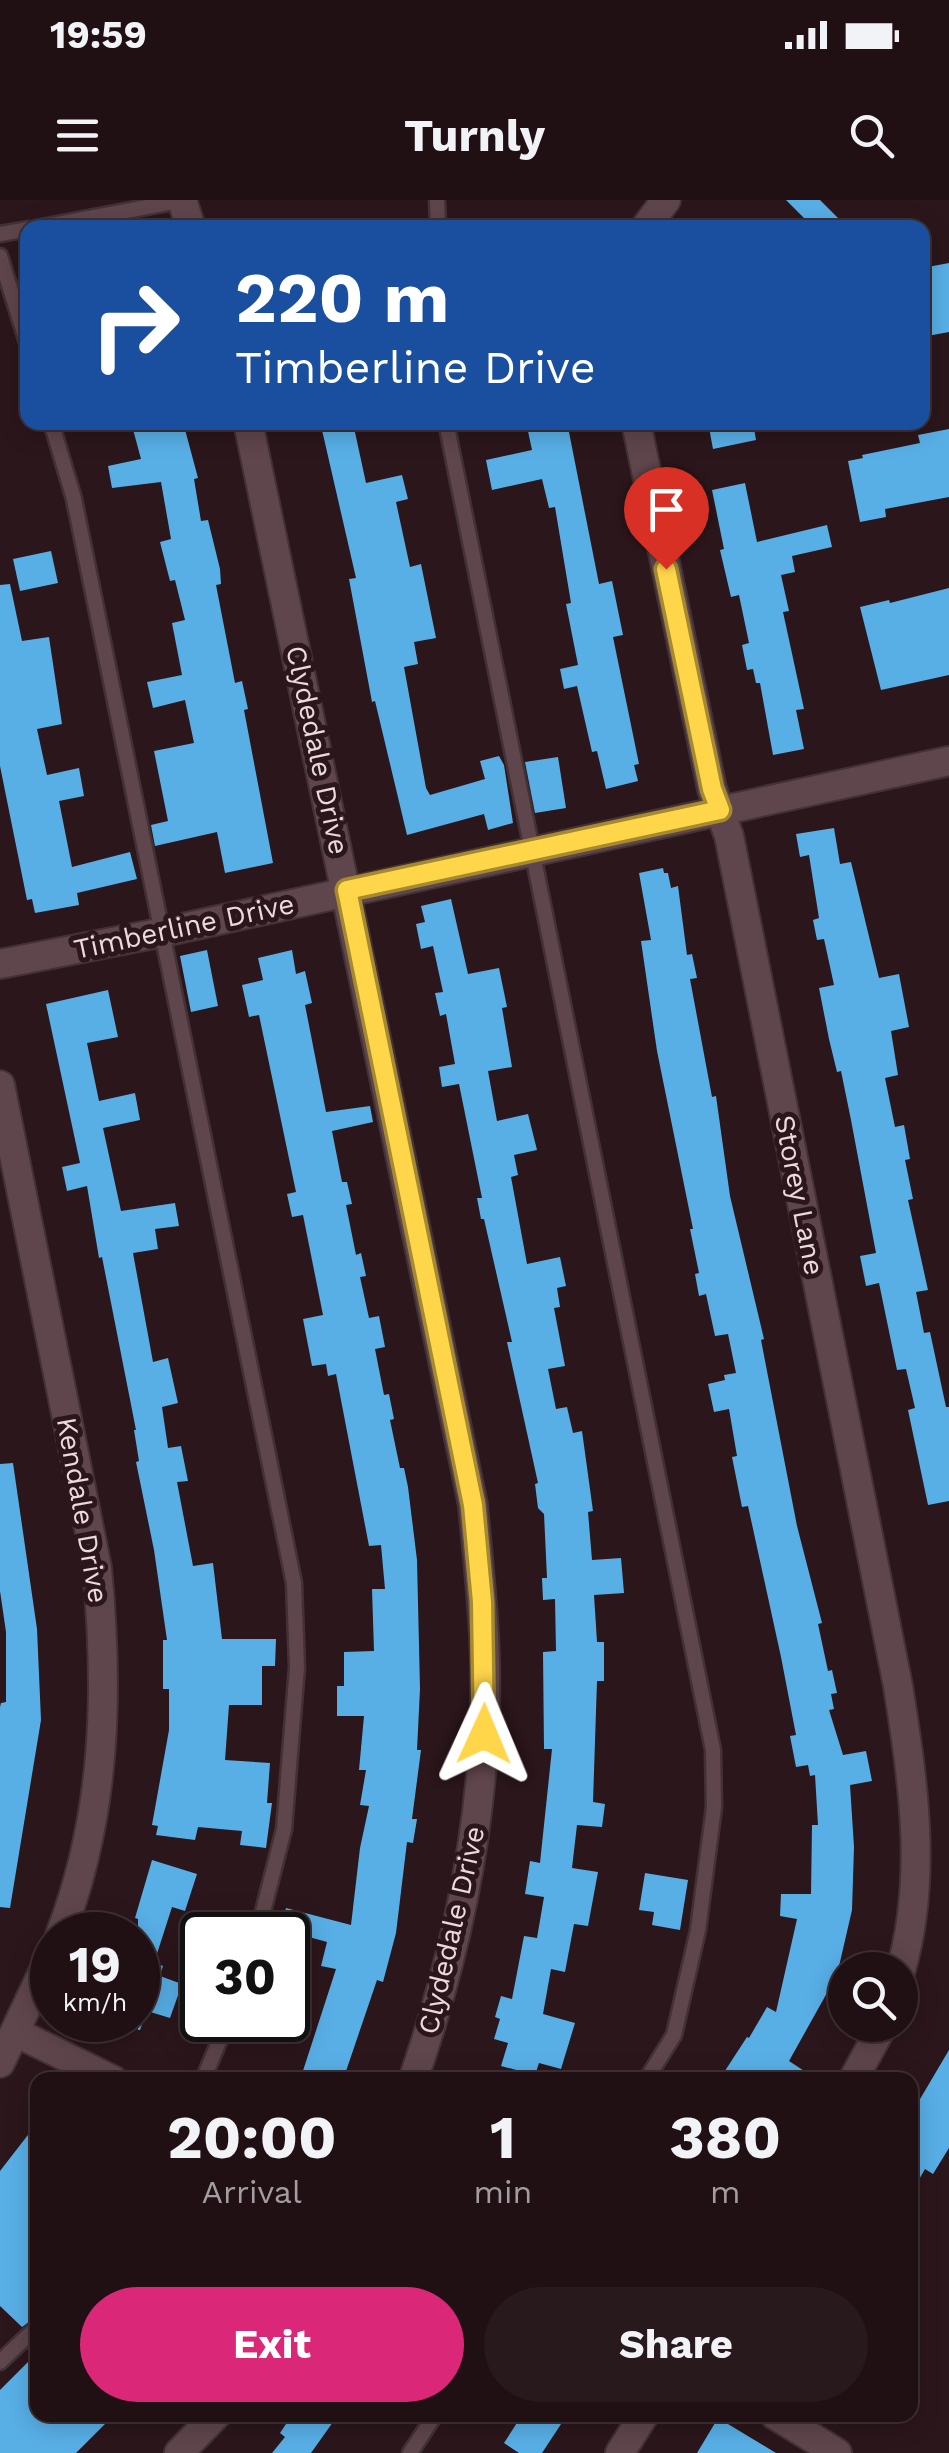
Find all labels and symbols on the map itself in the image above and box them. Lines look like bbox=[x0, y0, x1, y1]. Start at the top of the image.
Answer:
pin bbox=[624, 467, 709, 570]
street label: Clydedale Drive bbox=[279, 643, 356, 857]
street label: Timberline Drive bbox=[71, 887, 297, 966]
street label: Storey Lane bbox=[768, 1112, 831, 1278]
street label: Kendale Drive bbox=[50, 1415, 115, 1606]
position arrow bbox=[432, 1682, 536, 1786]
street label: Clydedale Drive bbox=[412, 1823, 491, 2037]
speed limit sign: 30 bbox=[180, 1912, 310, 2042]

